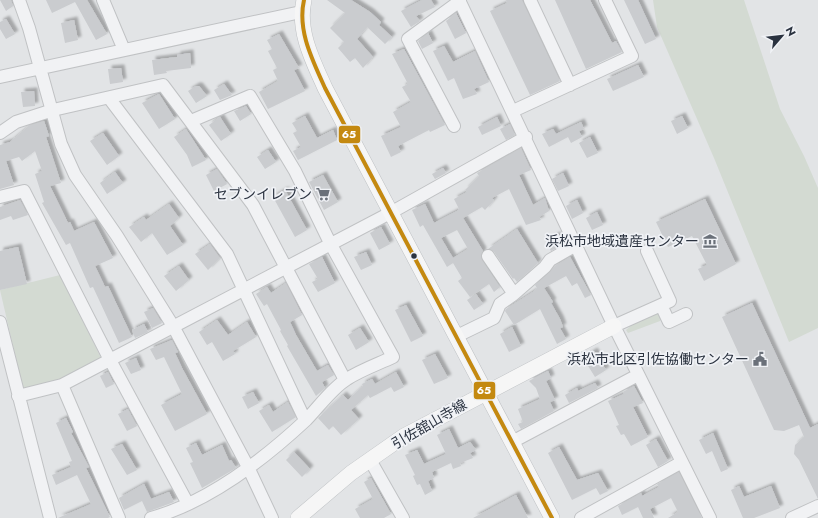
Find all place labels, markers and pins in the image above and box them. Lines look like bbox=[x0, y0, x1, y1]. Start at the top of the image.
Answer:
place label: セブンイレブン bbox=[214, 184, 312, 204]
supermarket icon: セブンイレブン bbox=[315, 186, 331, 202]
place label: 浜松市地域遺産センター bbox=[545, 231, 699, 251]
museum icon: 浜松市地域遺産センター bbox=[702, 233, 718, 249]
unlabelled marker bbox=[409, 251, 419, 261]
place label: 浜松市北区引佐協働センター bbox=[567, 349, 749, 369]
public building icon: 浜松市北区引佐協働センター bbox=[752, 351, 768, 367]

